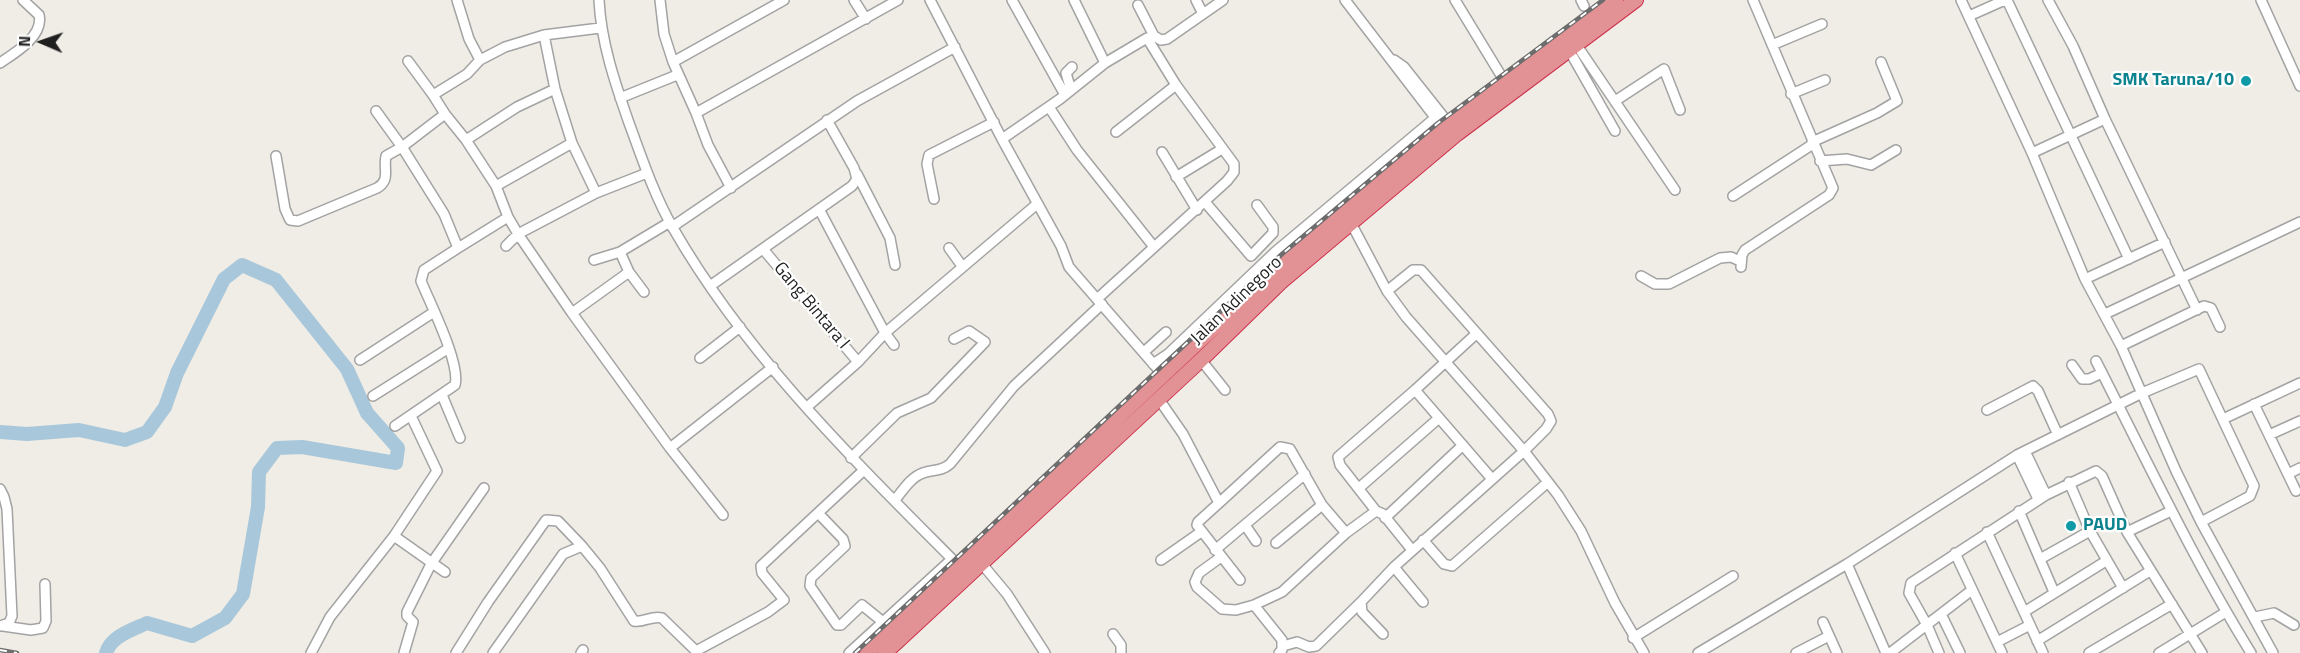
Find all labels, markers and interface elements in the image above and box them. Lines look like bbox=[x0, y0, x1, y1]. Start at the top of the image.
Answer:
north arrow bbox=[12, 12, 72, 72]
text: N bbox=[12, 35, 36, 47]
place label: SMK Taruna/10 bbox=[2112, 70, 2234, 92]
marker: SMK Taruna/10 bbox=[2239, 74, 2253, 88]
street label: Jalan Adinegoro bbox=[1187, 252, 1287, 350]
street label: Gang Bintara I bbox=[768, 258, 854, 354]
place label: PAUD bbox=[2083, 515, 2127, 537]
marker: PAUD bbox=[2064, 519, 2078, 533]

